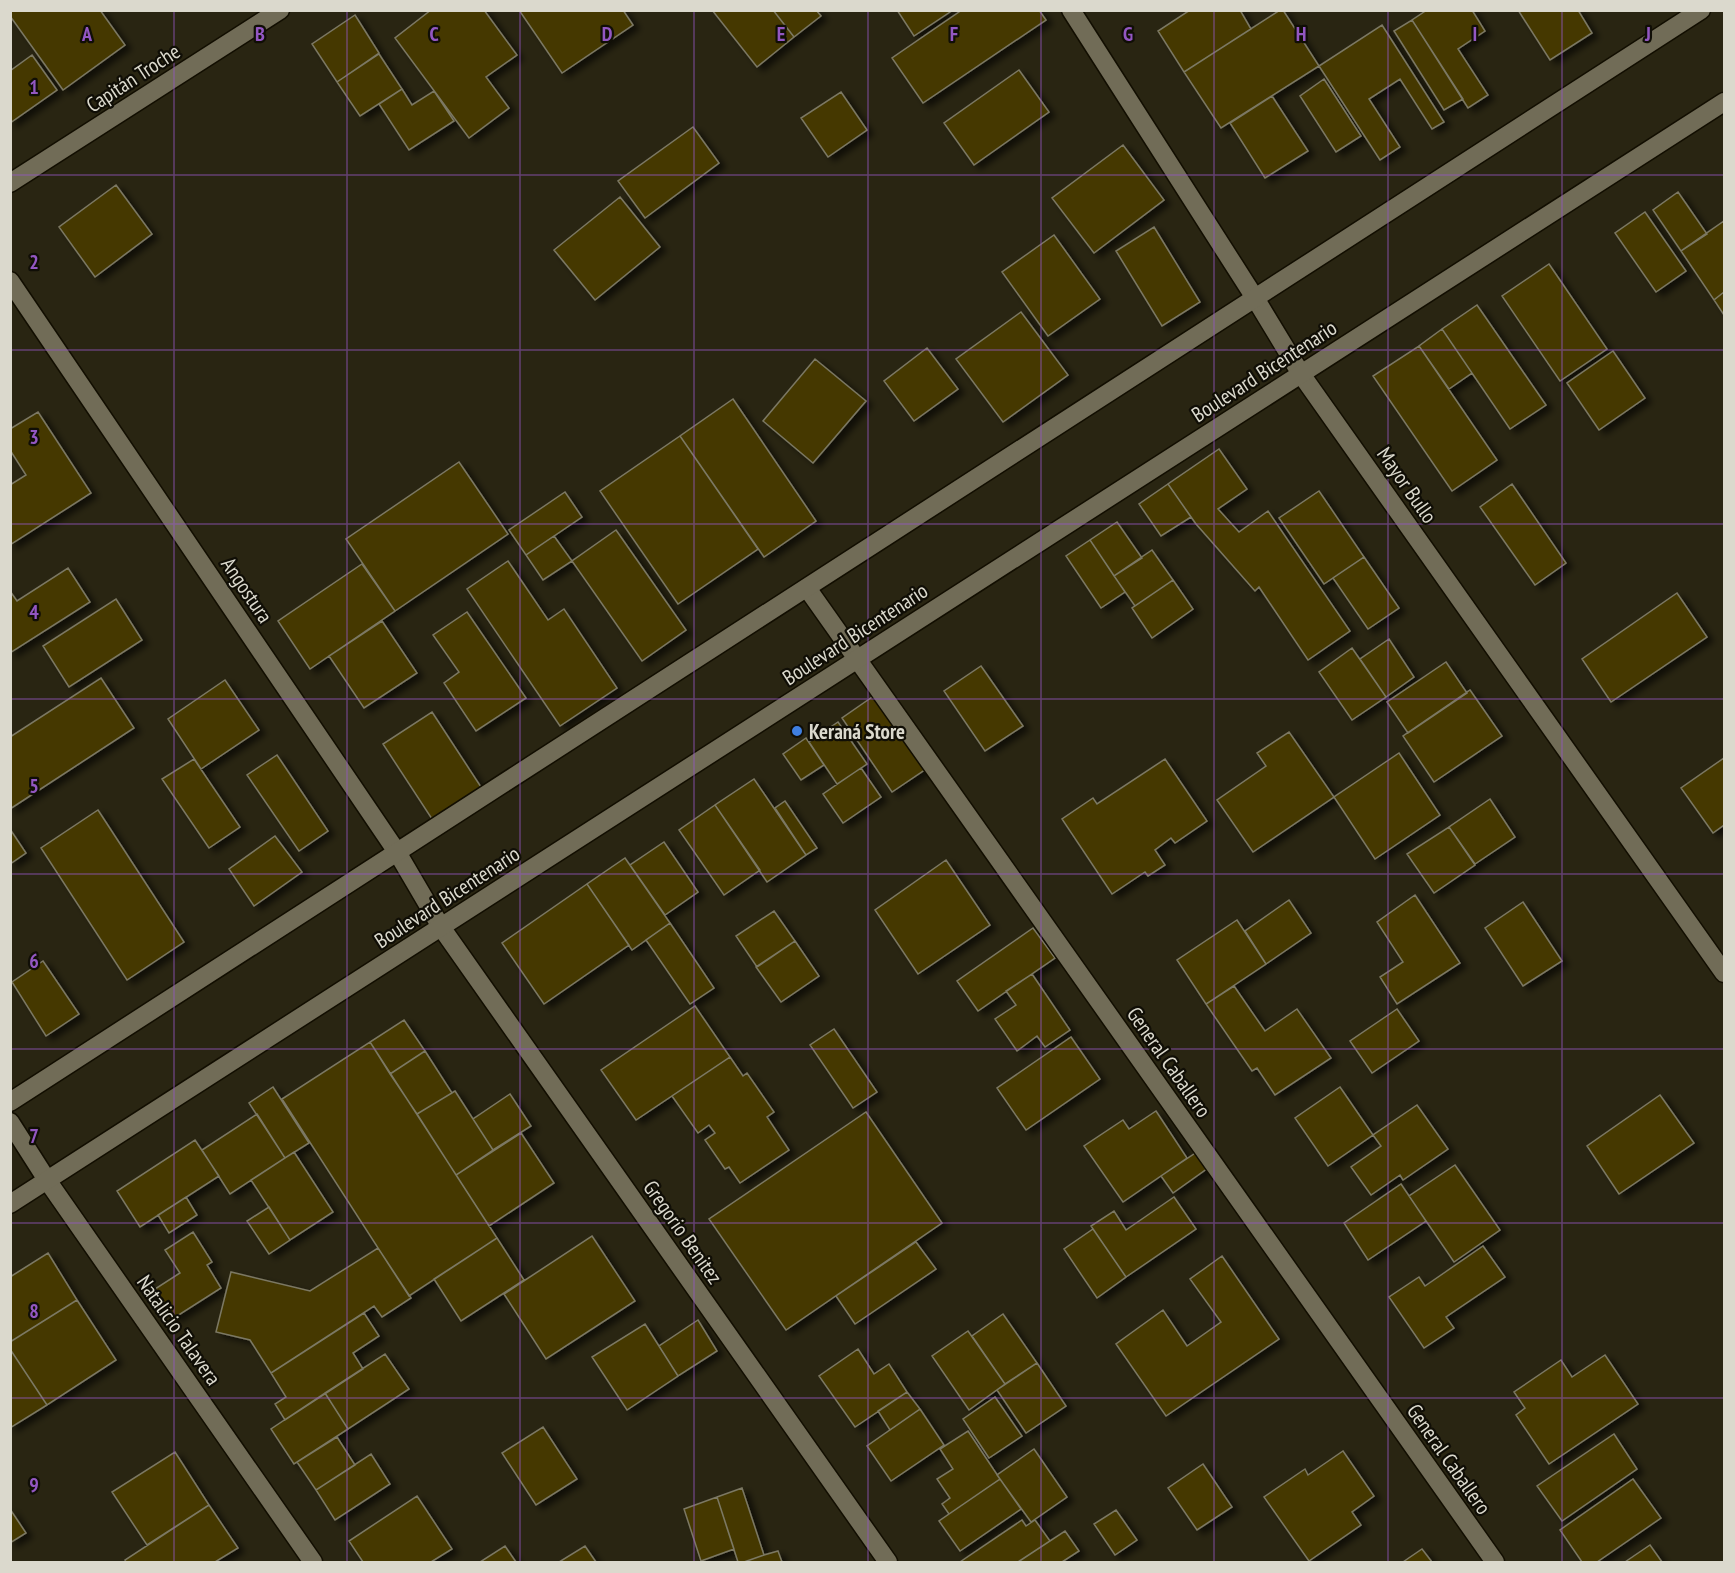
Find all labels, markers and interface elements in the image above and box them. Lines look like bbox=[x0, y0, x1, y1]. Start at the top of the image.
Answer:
text: A bbox=[81, 21, 93, 47]
text: B bbox=[255, 21, 265, 47]
text: C bbox=[429, 21, 439, 47]
text: D bbox=[602, 21, 613, 47]
text: E bbox=[777, 21, 785, 47]
text: F bbox=[950, 21, 958, 47]
text: G bbox=[1123, 21, 1133, 47]
text: H bbox=[1296, 21, 1306, 47]
text: I bbox=[1473, 21, 1477, 47]
text: J bbox=[1644, 21, 1651, 47]
street label: Capitán Troche bbox=[81, 38, 185, 118]
text: 1 bbox=[29, 74, 39, 100]
text: 2 bbox=[29, 249, 39, 275]
street label: Boulevard Bicentenario bbox=[1186, 314, 1342, 428]
text: 3 bbox=[29, 424, 39, 450]
street label: Mayor Bullo bbox=[1371, 442, 1443, 528]
street label: Angostura bbox=[215, 552, 279, 628]
street label: Boulevard Bicentenario bbox=[777, 577, 933, 691]
text: 4 bbox=[29, 599, 39, 625]
place label: Keraná Store bbox=[809, 718, 905, 745]
marker: Keraná Store bbox=[790, 724, 804, 738]
text: 5 bbox=[29, 773, 39, 799]
street label: Boulevard Bicentenario bbox=[369, 840, 525, 954]
text: 6 bbox=[29, 948, 39, 974]
street label: General Caballero bbox=[1121, 1001, 1217, 1123]
text: 7 bbox=[29, 1123, 39, 1149]
street label: Gregorio Benitez bbox=[637, 1175, 729, 1289]
street label: Natalicio Talavera bbox=[131, 1270, 227, 1390]
text: 8 bbox=[29, 1298, 39, 1324]
street label: General Caballero bbox=[1401, 1398, 1497, 1520]
text: 9 bbox=[29, 1472, 39, 1498]

